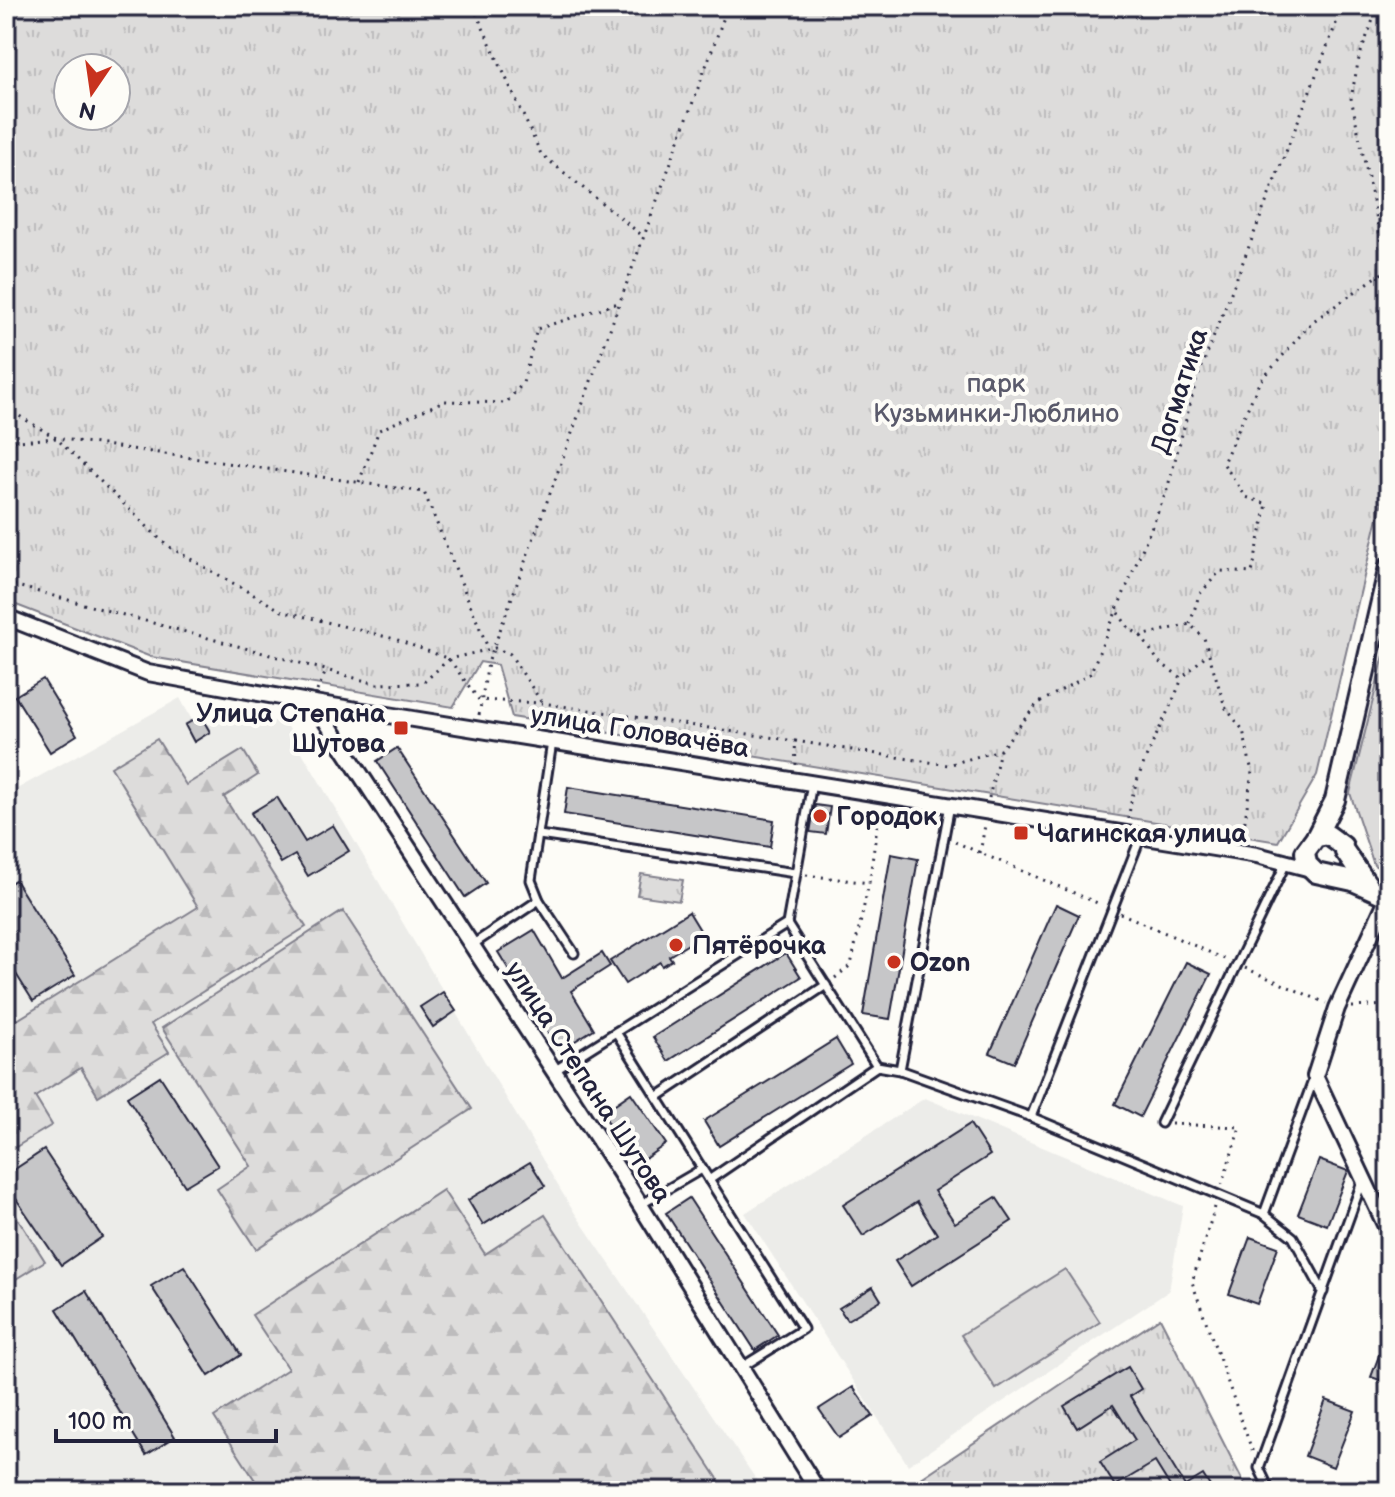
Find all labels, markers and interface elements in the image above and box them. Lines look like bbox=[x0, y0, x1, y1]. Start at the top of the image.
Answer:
north arrow bbox=[52, 52, 132, 132]
text: N bbox=[77, 95, 99, 125]
street label: Догматика bbox=[1146, 325, 1215, 458]
park label: парк Кузьминки-Люблино bbox=[873, 369, 1119, 430]
place label: Улица Степана Шутова bbox=[196, 699, 386, 760]
street label: улица Головачёва bbox=[528, 700, 751, 765]
marker: Улица Степана Шутова bbox=[392, 719, 410, 737]
place label: Городок bbox=[836, 802, 938, 833]
marker: Городок bbox=[811, 807, 829, 825]
place label: Чагинская улица bbox=[1037, 819, 1247, 850]
marker: Чагинская улица bbox=[1012, 824, 1030, 842]
place label: Пятёрочка bbox=[692, 931, 827, 962]
marker: Пятёрочка bbox=[667, 936, 685, 954]
place label: Ozon bbox=[910, 948, 971, 979]
marker: Ozon bbox=[885, 953, 903, 971]
street label: улица Степана Шутова bbox=[498, 956, 678, 1209]
scale bar bbox=[56, 1393, 276, 1443]
text: 100 m bbox=[68, 1407, 132, 1436]

